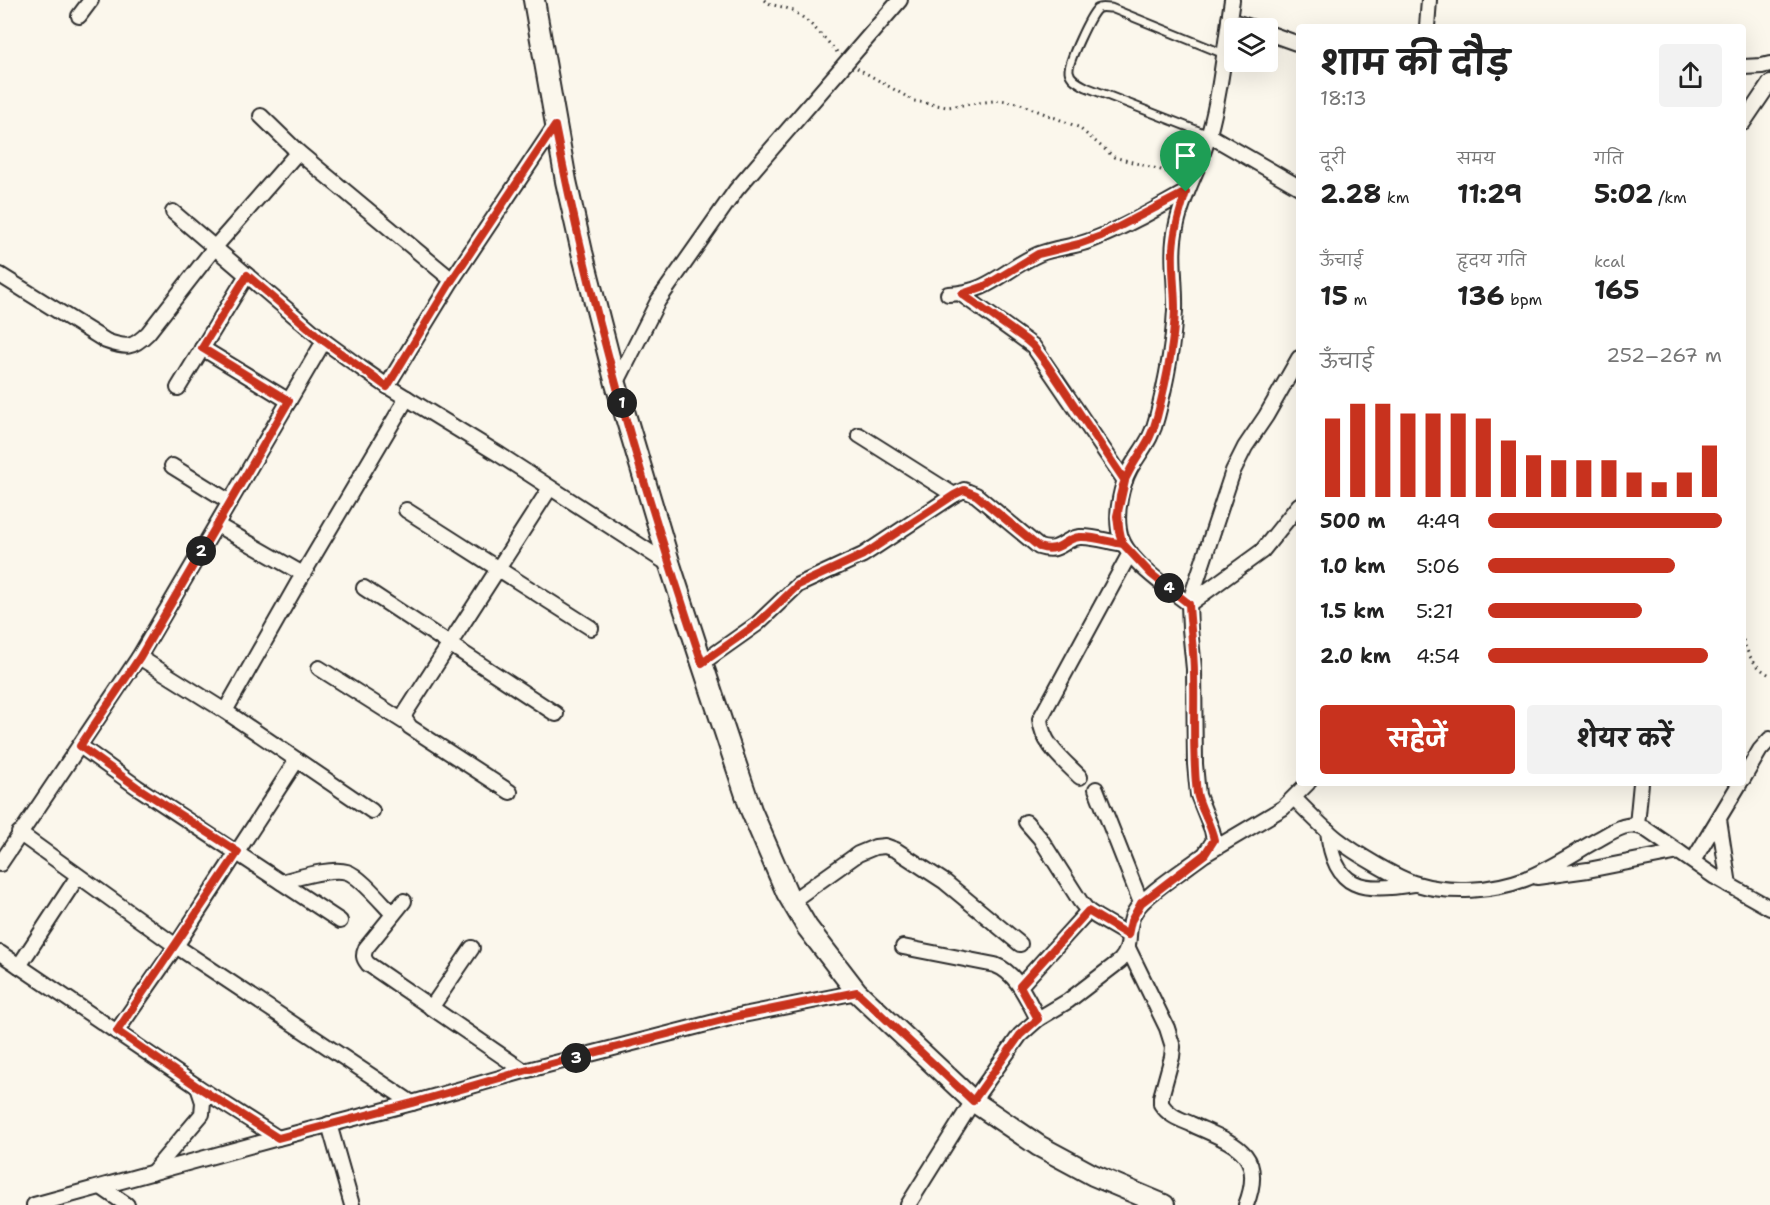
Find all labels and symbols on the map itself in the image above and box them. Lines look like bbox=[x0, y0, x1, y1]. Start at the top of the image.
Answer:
pin bbox=[1160, 130, 1211, 192]
pin: 1 bbox=[607, 388, 637, 418]
pin: 2 bbox=[186, 536, 216, 566]
pin: 4 bbox=[1154, 573, 1184, 603]
pin: 3 bbox=[561, 1043, 591, 1073]

